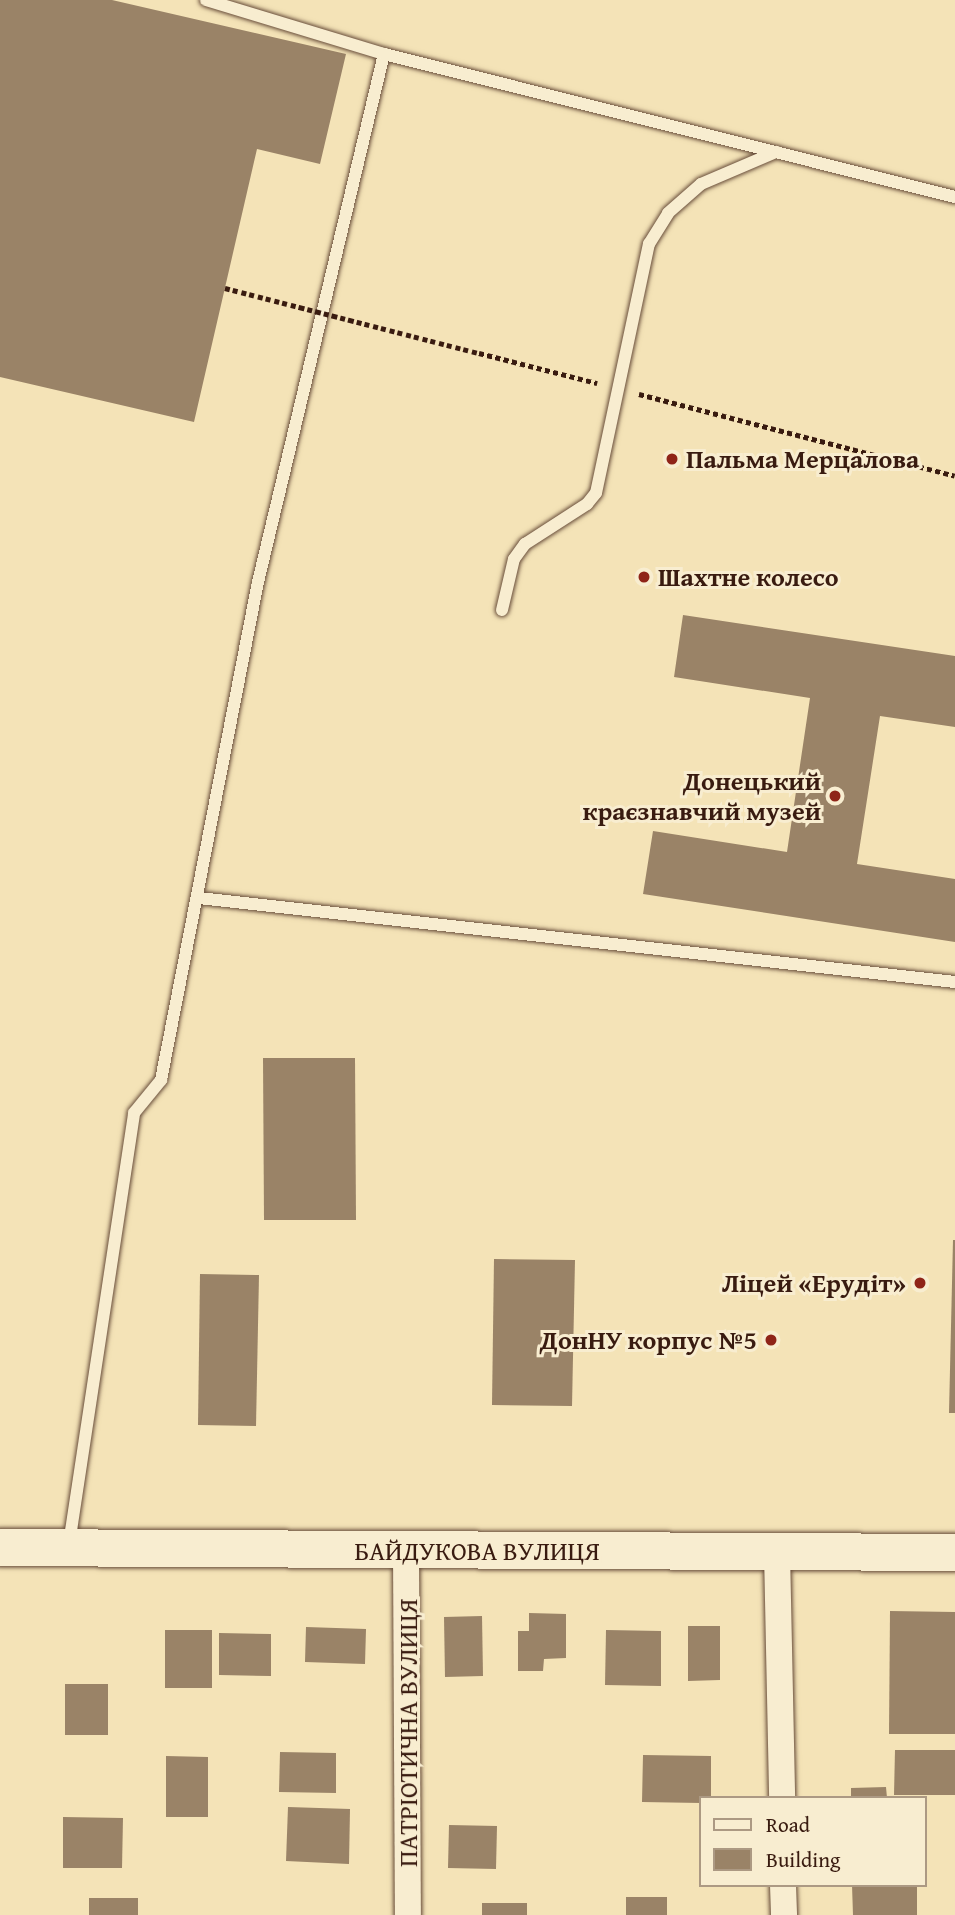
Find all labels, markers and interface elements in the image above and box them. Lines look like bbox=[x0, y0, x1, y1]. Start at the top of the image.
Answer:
place label: Пальма Мерцалова bbox=[686, 443, 919, 475]
marker: Пальма Мерцалова bbox=[664, 451, 680, 467]
place label: Шахтне колесо bbox=[658, 561, 839, 593]
marker: Шахтне колесо bbox=[636, 569, 652, 585]
place label: Донецький краєзнавчий музей bbox=[582, 765, 821, 826]
marker: Донецький краєзнавчий музей bbox=[827, 788, 843, 804]
place label: Ліцей «Ерудіт» bbox=[722, 1267, 906, 1299]
marker: Ліцей «Ерудіт» bbox=[912, 1275, 928, 1291]
place label: ДонНУ корпус №5 bbox=[540, 1324, 757, 1356]
marker: ДонНУ корпус №5 bbox=[763, 1332, 779, 1348]
street label: БАЙДУКОВА ВУЛИЦЯ bbox=[354, 1535, 600, 1567]
street label: ПАТРІОТИЧНА ВУЛИЦЯ bbox=[392, 1599, 424, 1867]
legend bbox=[699, 1796, 927, 1887]
text: Road bbox=[766, 1809, 810, 1840]
text: Building bbox=[766, 1844, 840, 1875]

